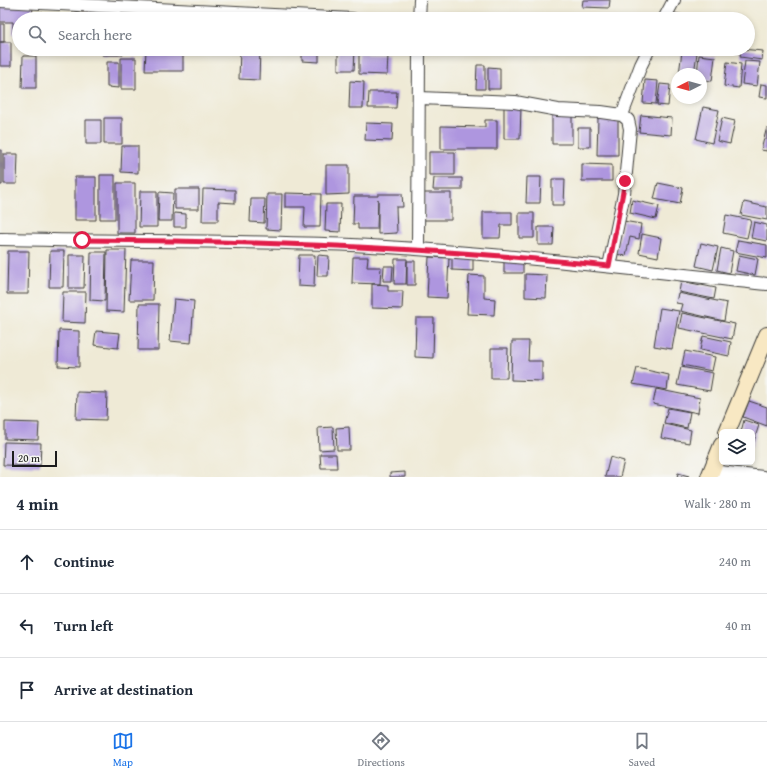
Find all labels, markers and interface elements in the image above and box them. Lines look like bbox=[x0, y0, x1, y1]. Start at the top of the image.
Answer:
search box bbox=[12, 12, 755, 56]
icon: search bbox=[26, 23, 48, 45]
text: Search here bbox=[58, 24, 132, 45]
north arrow bbox=[671, 68, 707, 104]
route end bbox=[616, 172, 634, 190]
route start bbox=[73, 231, 91, 249]
map controls bbox=[719, 429, 755, 465]
button: layers bbox=[719, 429, 755, 465]
scale bar bbox=[12, 449, 57, 468]
text: 20 m bbox=[18, 450, 40, 466]
text: 4 min bbox=[16, 491, 58, 516]
text: Walk · 280 m bbox=[684, 494, 751, 513]
icon: ahead bbox=[16, 551, 38, 573]
text: Continue bbox=[54, 551, 115, 572]
text: 240 m bbox=[719, 552, 751, 571]
icon: left bbox=[16, 615, 38, 637]
text: Turn left bbox=[54, 615, 113, 636]
text: 40 m bbox=[725, 616, 751, 635]
icon: arrive bbox=[16, 679, 38, 701]
text: Arrive at destination bbox=[54, 679, 193, 700]
tab: Map bbox=[112, 730, 134, 770]
tab: Directions bbox=[358, 730, 405, 770]
tab: Saved bbox=[628, 730, 655, 770]

